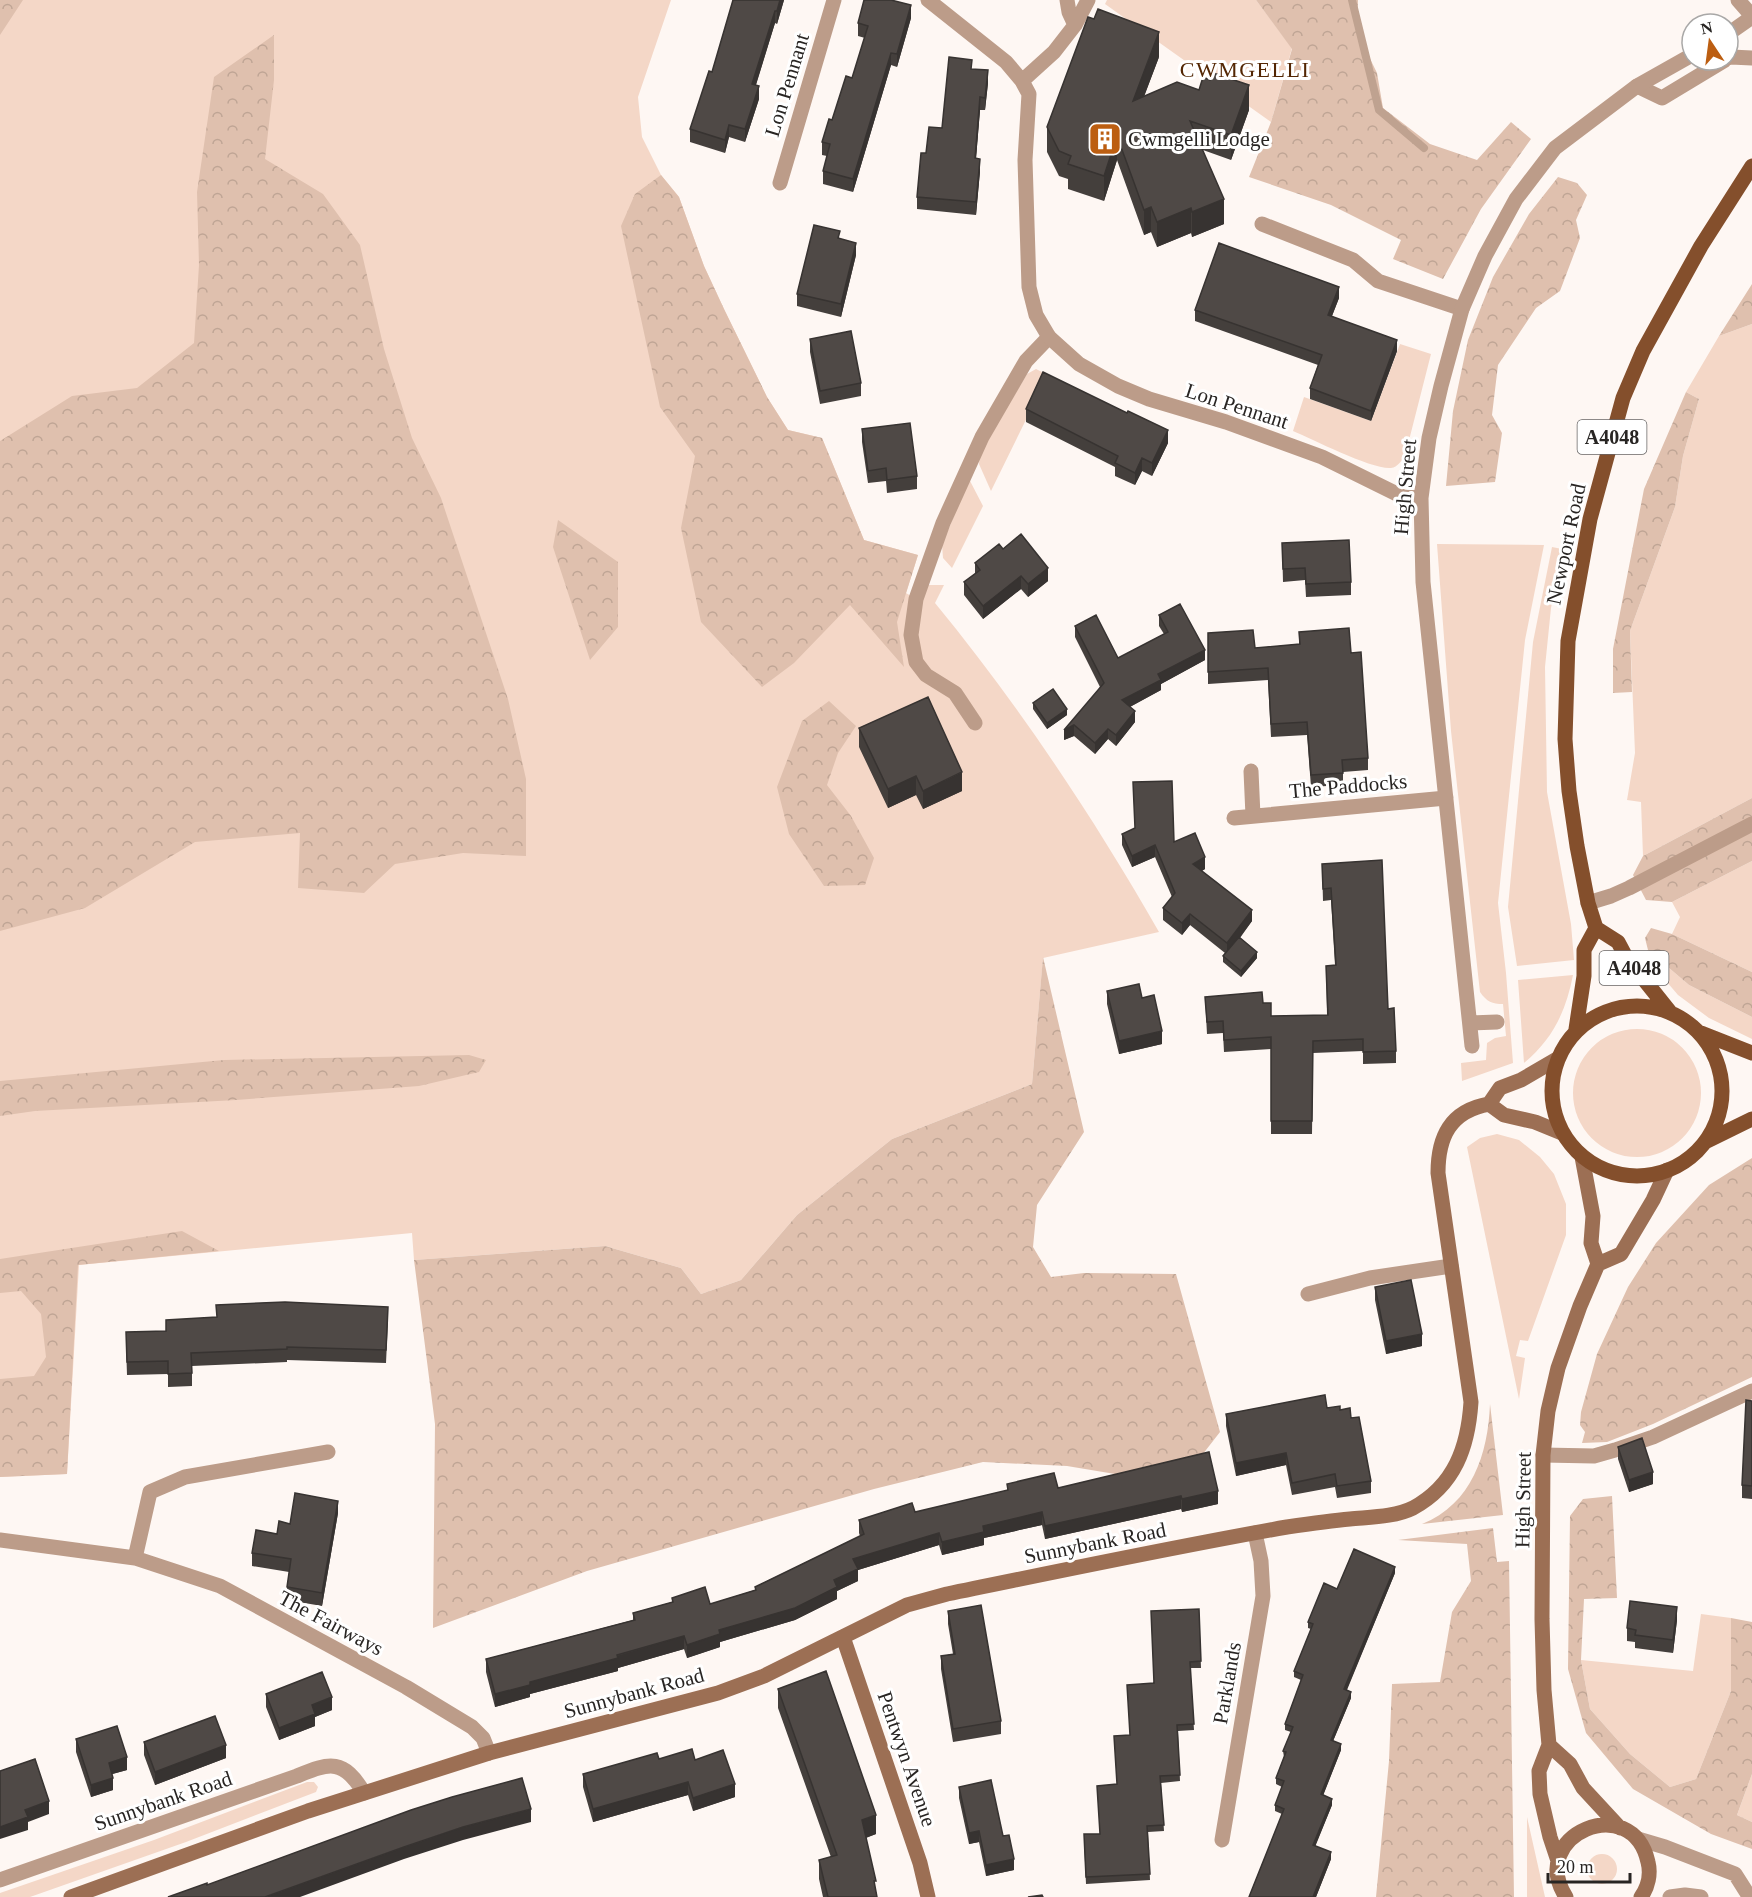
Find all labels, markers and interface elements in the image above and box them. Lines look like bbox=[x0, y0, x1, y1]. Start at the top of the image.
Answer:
north arrow bbox=[1680, 12, 1740, 72]
text: N bbox=[1699, 18, 1715, 37]
street label: Lon Pennant bbox=[760, 30, 814, 140]
district label: CWMGELLI bbox=[1180, 57, 1310, 82]
building icon: Cwmgelli Lodge bbox=[1087, 121, 1123, 157]
place label: Cwmgelli Lodge bbox=[1128, 127, 1270, 151]
street label: Lon Pennant bbox=[1183, 378, 1292, 434]
road number: A4048 bbox=[1578, 420, 1646, 454]
street label: High Street bbox=[1389, 438, 1421, 536]
street label: Newport Road bbox=[1541, 481, 1591, 607]
street label: The Paddocks bbox=[1288, 769, 1408, 803]
road number: A4048 bbox=[1600, 951, 1668, 985]
street label: High Street bbox=[1510, 1452, 1536, 1548]
street label: Sunnybank Road bbox=[1022, 1517, 1168, 1569]
street label: The Fairways bbox=[275, 1585, 387, 1661]
street label: Parklands bbox=[1208, 1640, 1246, 1726]
street label: Sunnybank Road bbox=[561, 1663, 707, 1723]
street label: Pentwyn Avenue bbox=[873, 1688, 941, 1830]
street label: Sunnybank Road bbox=[91, 1766, 235, 1836]
scale bar bbox=[1548, 1846, 1630, 1884]
text: 20 m bbox=[1557, 1857, 1594, 1877]

